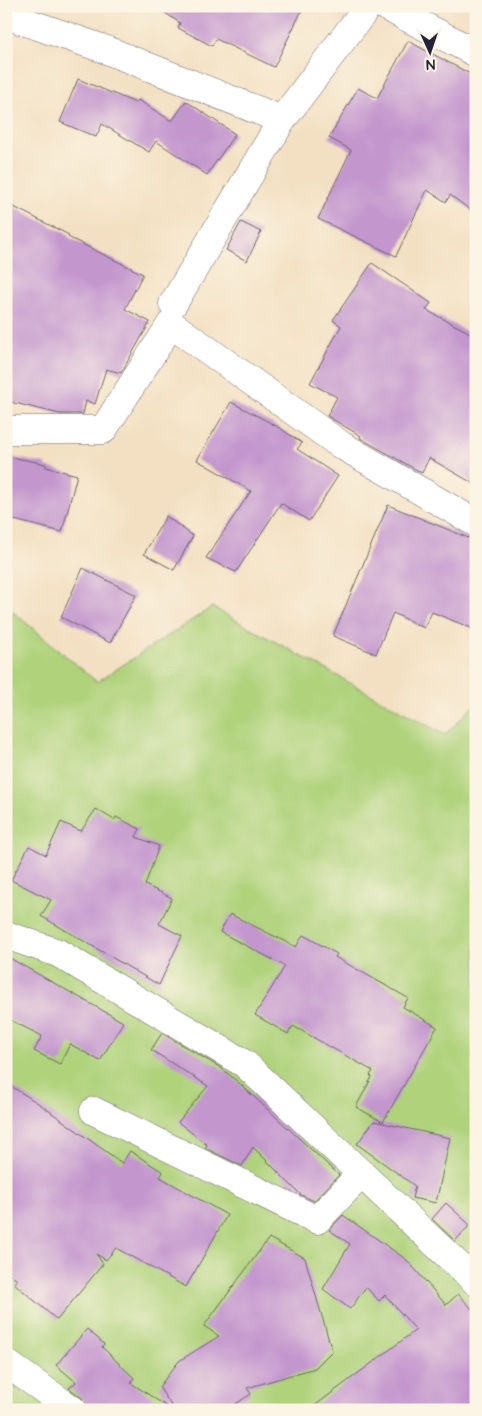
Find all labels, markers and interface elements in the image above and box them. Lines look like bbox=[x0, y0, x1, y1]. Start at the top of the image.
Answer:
north arrow bbox=[404, 28, 454, 78]
text: N bbox=[426, 54, 436, 74]

